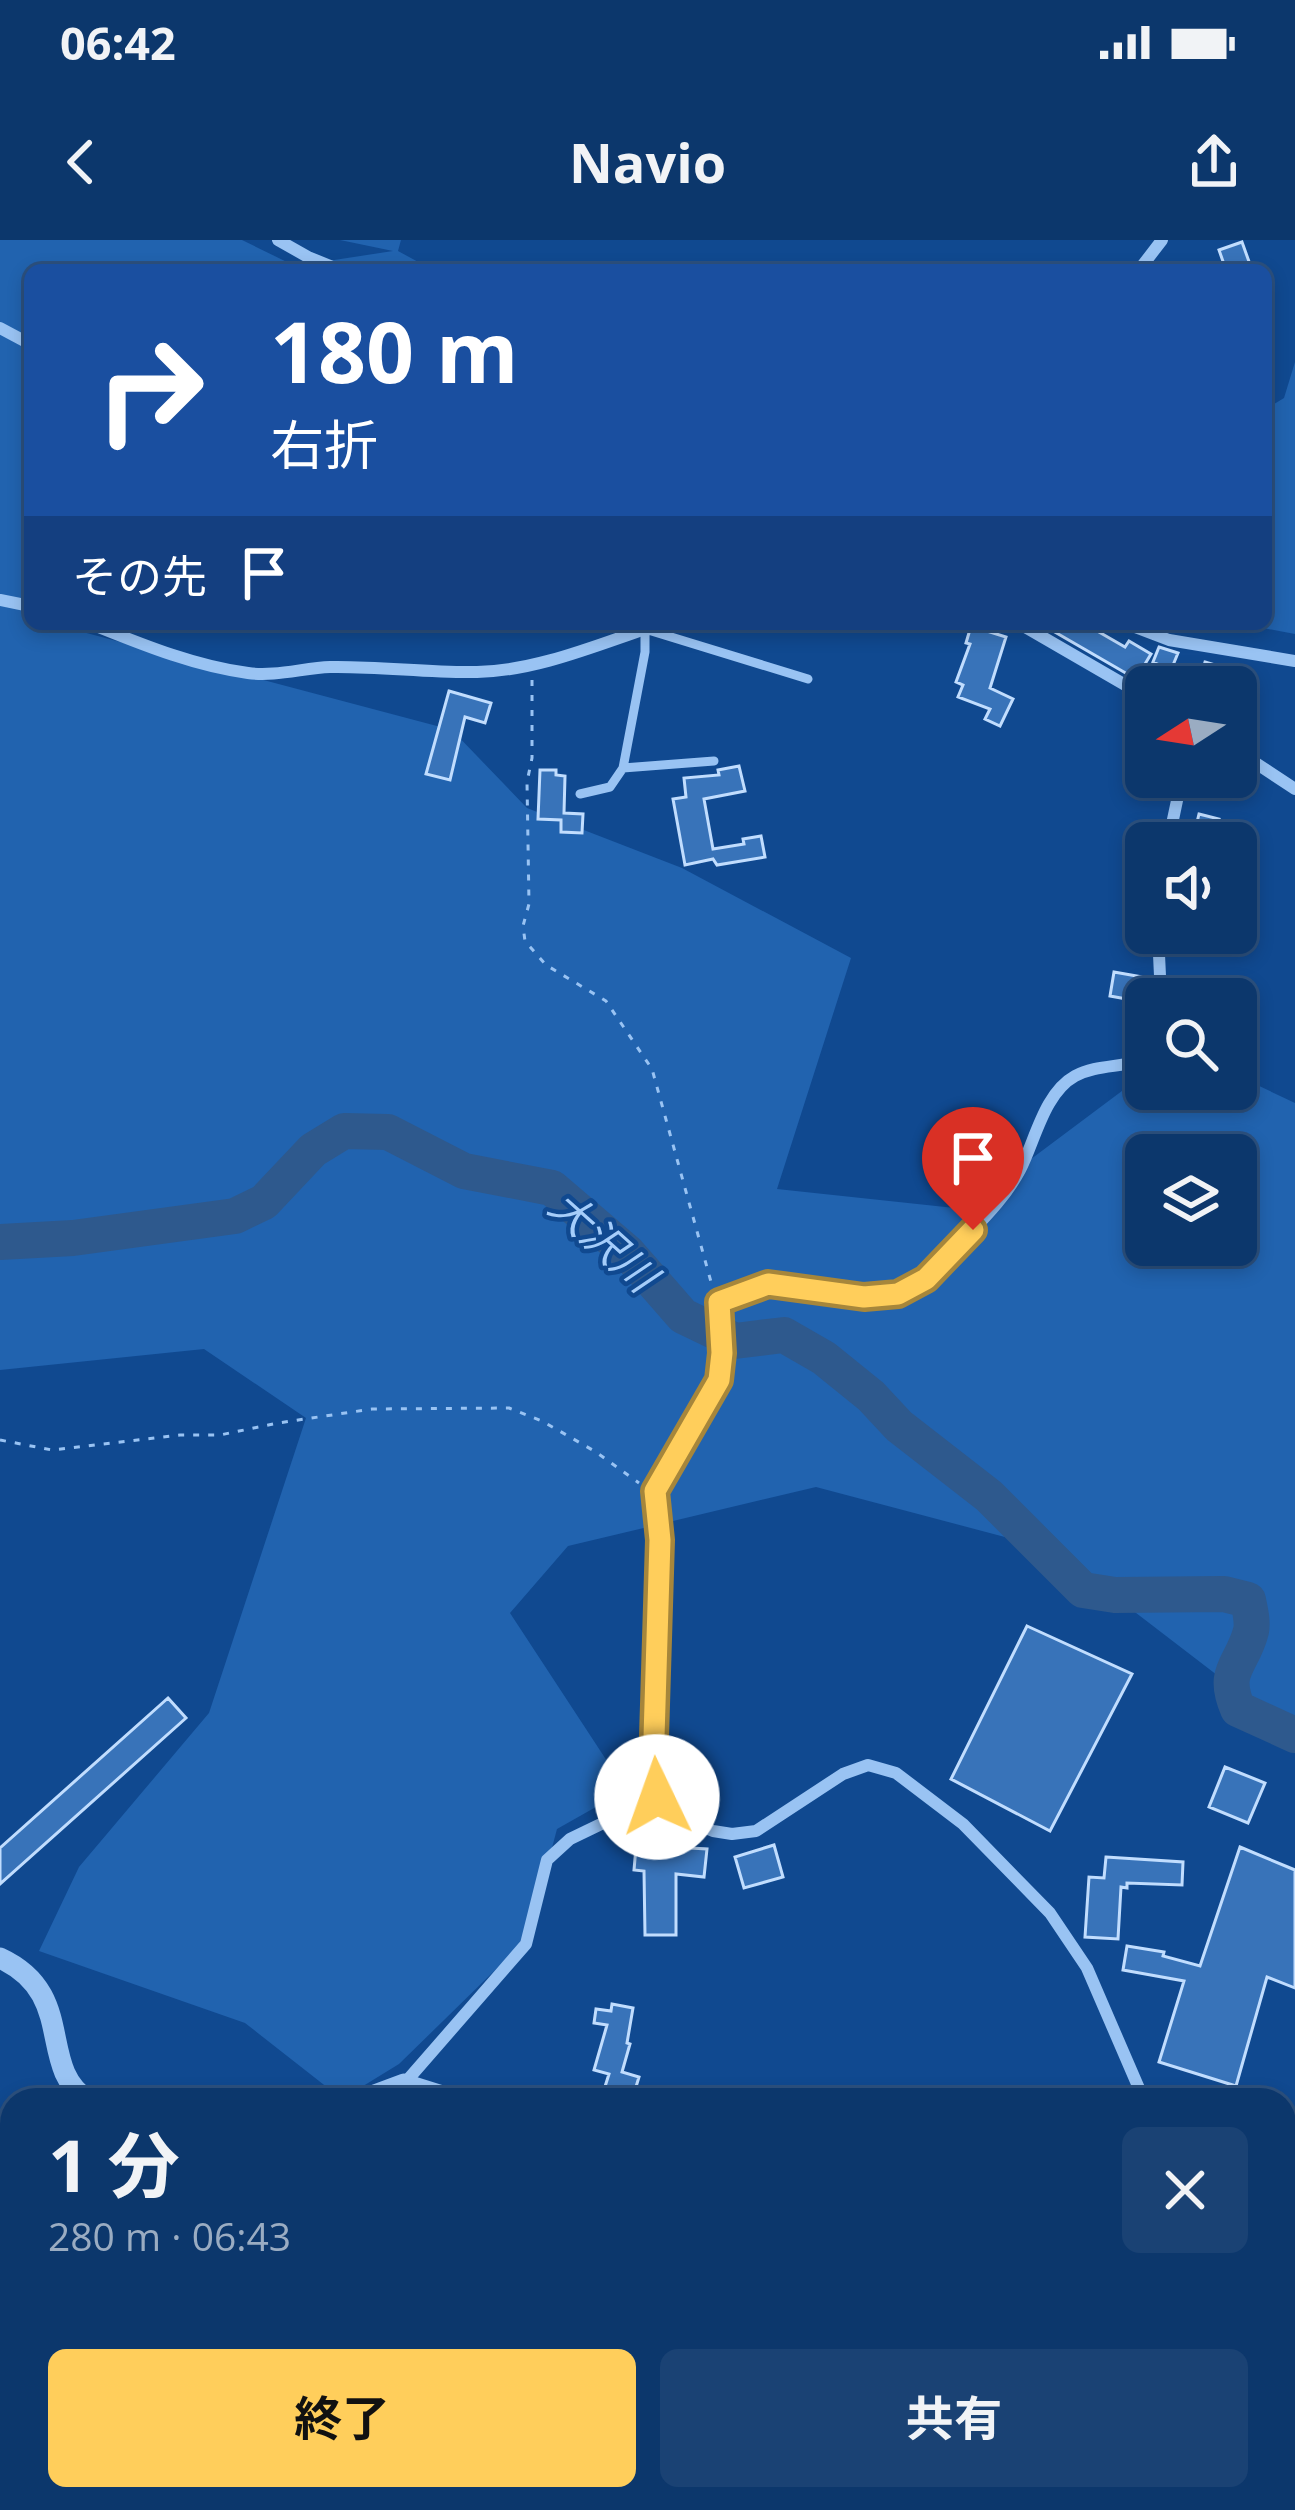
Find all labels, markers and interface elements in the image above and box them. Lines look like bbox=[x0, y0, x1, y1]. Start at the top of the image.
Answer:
text: 06:42 bbox=[60, 12, 176, 73]
text: Navio bbox=[569, 125, 726, 199]
icon: back bbox=[48, 129, 114, 195]
icon: share bbox=[1181, 129, 1247, 195]
text: 180 m bbox=[270, 293, 518, 408]
icon: right bbox=[72, 312, 228, 468]
text: 右折 bbox=[270, 407, 378, 481]
icon: arrive bbox=[231, 540, 297, 606]
text: その先 bbox=[72, 545, 207, 606]
north arrow bbox=[1125, 666, 1257, 798]
map controls bbox=[1125, 666, 1257, 1266]
button: sound bbox=[1125, 822, 1257, 954]
button: search bbox=[1125, 978, 1257, 1110]
pin bbox=[922, 1107, 1024, 1230]
icon: arrive bbox=[940, 1125, 1006, 1191]
button: layers bbox=[1125, 1134, 1257, 1266]
water label: 大沢川 bbox=[538, 1177, 673, 1306]
position arrow bbox=[594, 1734, 720, 1860]
text: 1 分 bbox=[48, 2115, 180, 2213]
button: close bbox=[1122, 2127, 1248, 2253]
text: 280 m · 06:43 bbox=[48, 2209, 291, 2262]
button: 終了 bbox=[48, 2349, 636, 2487]
button: 共有 bbox=[660, 2349, 1248, 2487]

